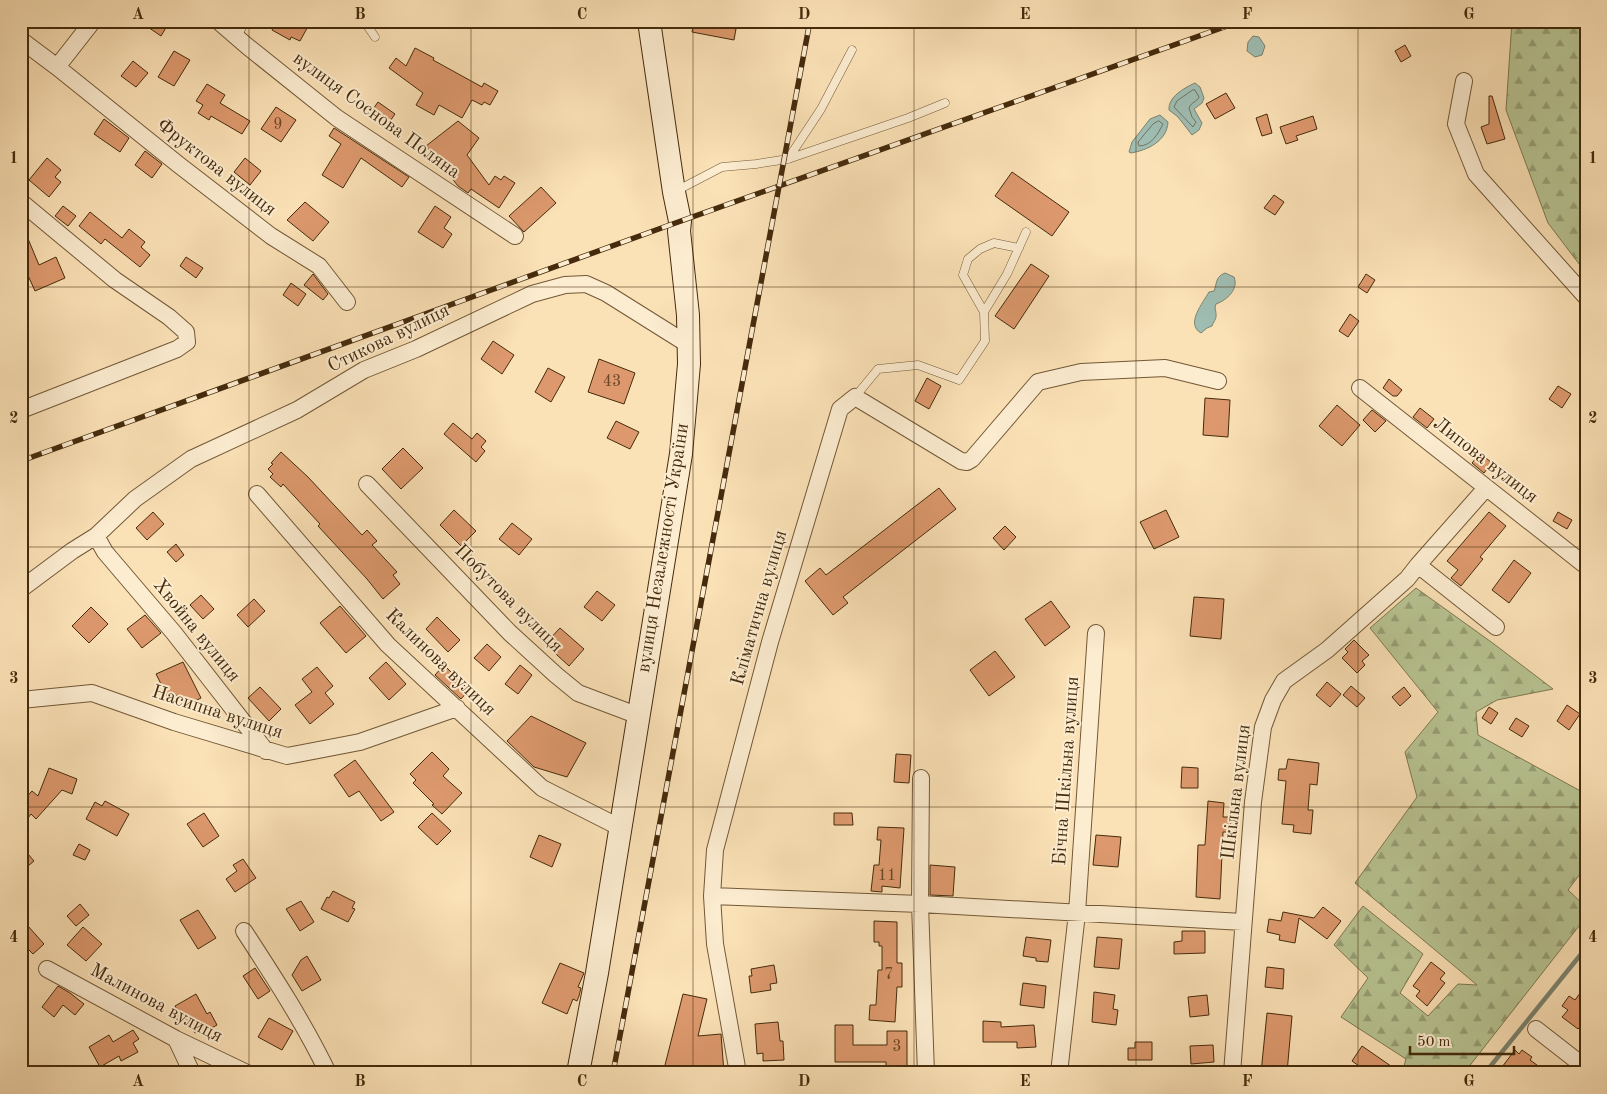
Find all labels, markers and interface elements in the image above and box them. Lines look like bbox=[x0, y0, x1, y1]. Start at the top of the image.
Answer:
text: A bbox=[132, 7, 144, 23]
text: B bbox=[354, 7, 366, 23]
text: C bbox=[577, 7, 587, 23]
text: D bbox=[798, 7, 810, 23]
text: E bbox=[1019, 7, 1031, 23]
text: F bbox=[1242, 7, 1253, 23]
text: G bbox=[1463, 7, 1475, 23]
street label: вулиця Соснова Поляна bbox=[289, 49, 463, 183]
street label: Фруктова вулиця bbox=[153, 116, 279, 220]
house number: 9 bbox=[273, 117, 283, 133]
text: 1 bbox=[9, 151, 19, 167]
text: 1 bbox=[1588, 151, 1598, 167]
street label: Стикова вулиця bbox=[325, 301, 453, 377]
house number: 43 bbox=[603, 374, 621, 390]
text: 2 bbox=[9, 411, 19, 427]
text: 2 bbox=[1588, 411, 1598, 427]
street label: Липова вулиця bbox=[1429, 414, 1541, 508]
street label: вулиця Незалежності України bbox=[635, 422, 693, 674]
street label: Кліматична вулиця bbox=[729, 528, 791, 688]
street label: Побутова вулиця bbox=[450, 541, 566, 657]
street label: Хвойна вулиця bbox=[149, 576, 243, 686]
street label: Калинова вулиця bbox=[381, 606, 499, 720]
text: 3 bbox=[9, 671, 19, 687]
text: 3 bbox=[1588, 671, 1598, 687]
street label: Бічна Шкільна вулиця bbox=[1051, 676, 1083, 866]
street label: Насипна вулиця bbox=[149, 683, 285, 743]
street label: Шкільна вулиця bbox=[1219, 723, 1255, 861]
house number: 11 bbox=[878, 868, 896, 884]
text: 4 bbox=[9, 930, 19, 946]
text: 4 bbox=[1588, 930, 1598, 946]
street label: Малинова вулиця bbox=[87, 961, 225, 1047]
house number: 7 bbox=[884, 967, 894, 983]
scale bar bbox=[1410, 1024, 1513, 1056]
text: 50 m bbox=[1417, 1035, 1451, 1050]
house number: 3 bbox=[892, 1039, 902, 1055]
text: A bbox=[132, 1074, 144, 1090]
text: B bbox=[354, 1074, 366, 1090]
text: C bbox=[577, 1074, 587, 1090]
text: D bbox=[798, 1074, 810, 1090]
text: E bbox=[1019, 1074, 1031, 1090]
text: F bbox=[1242, 1074, 1253, 1090]
text: G bbox=[1463, 1074, 1475, 1090]

